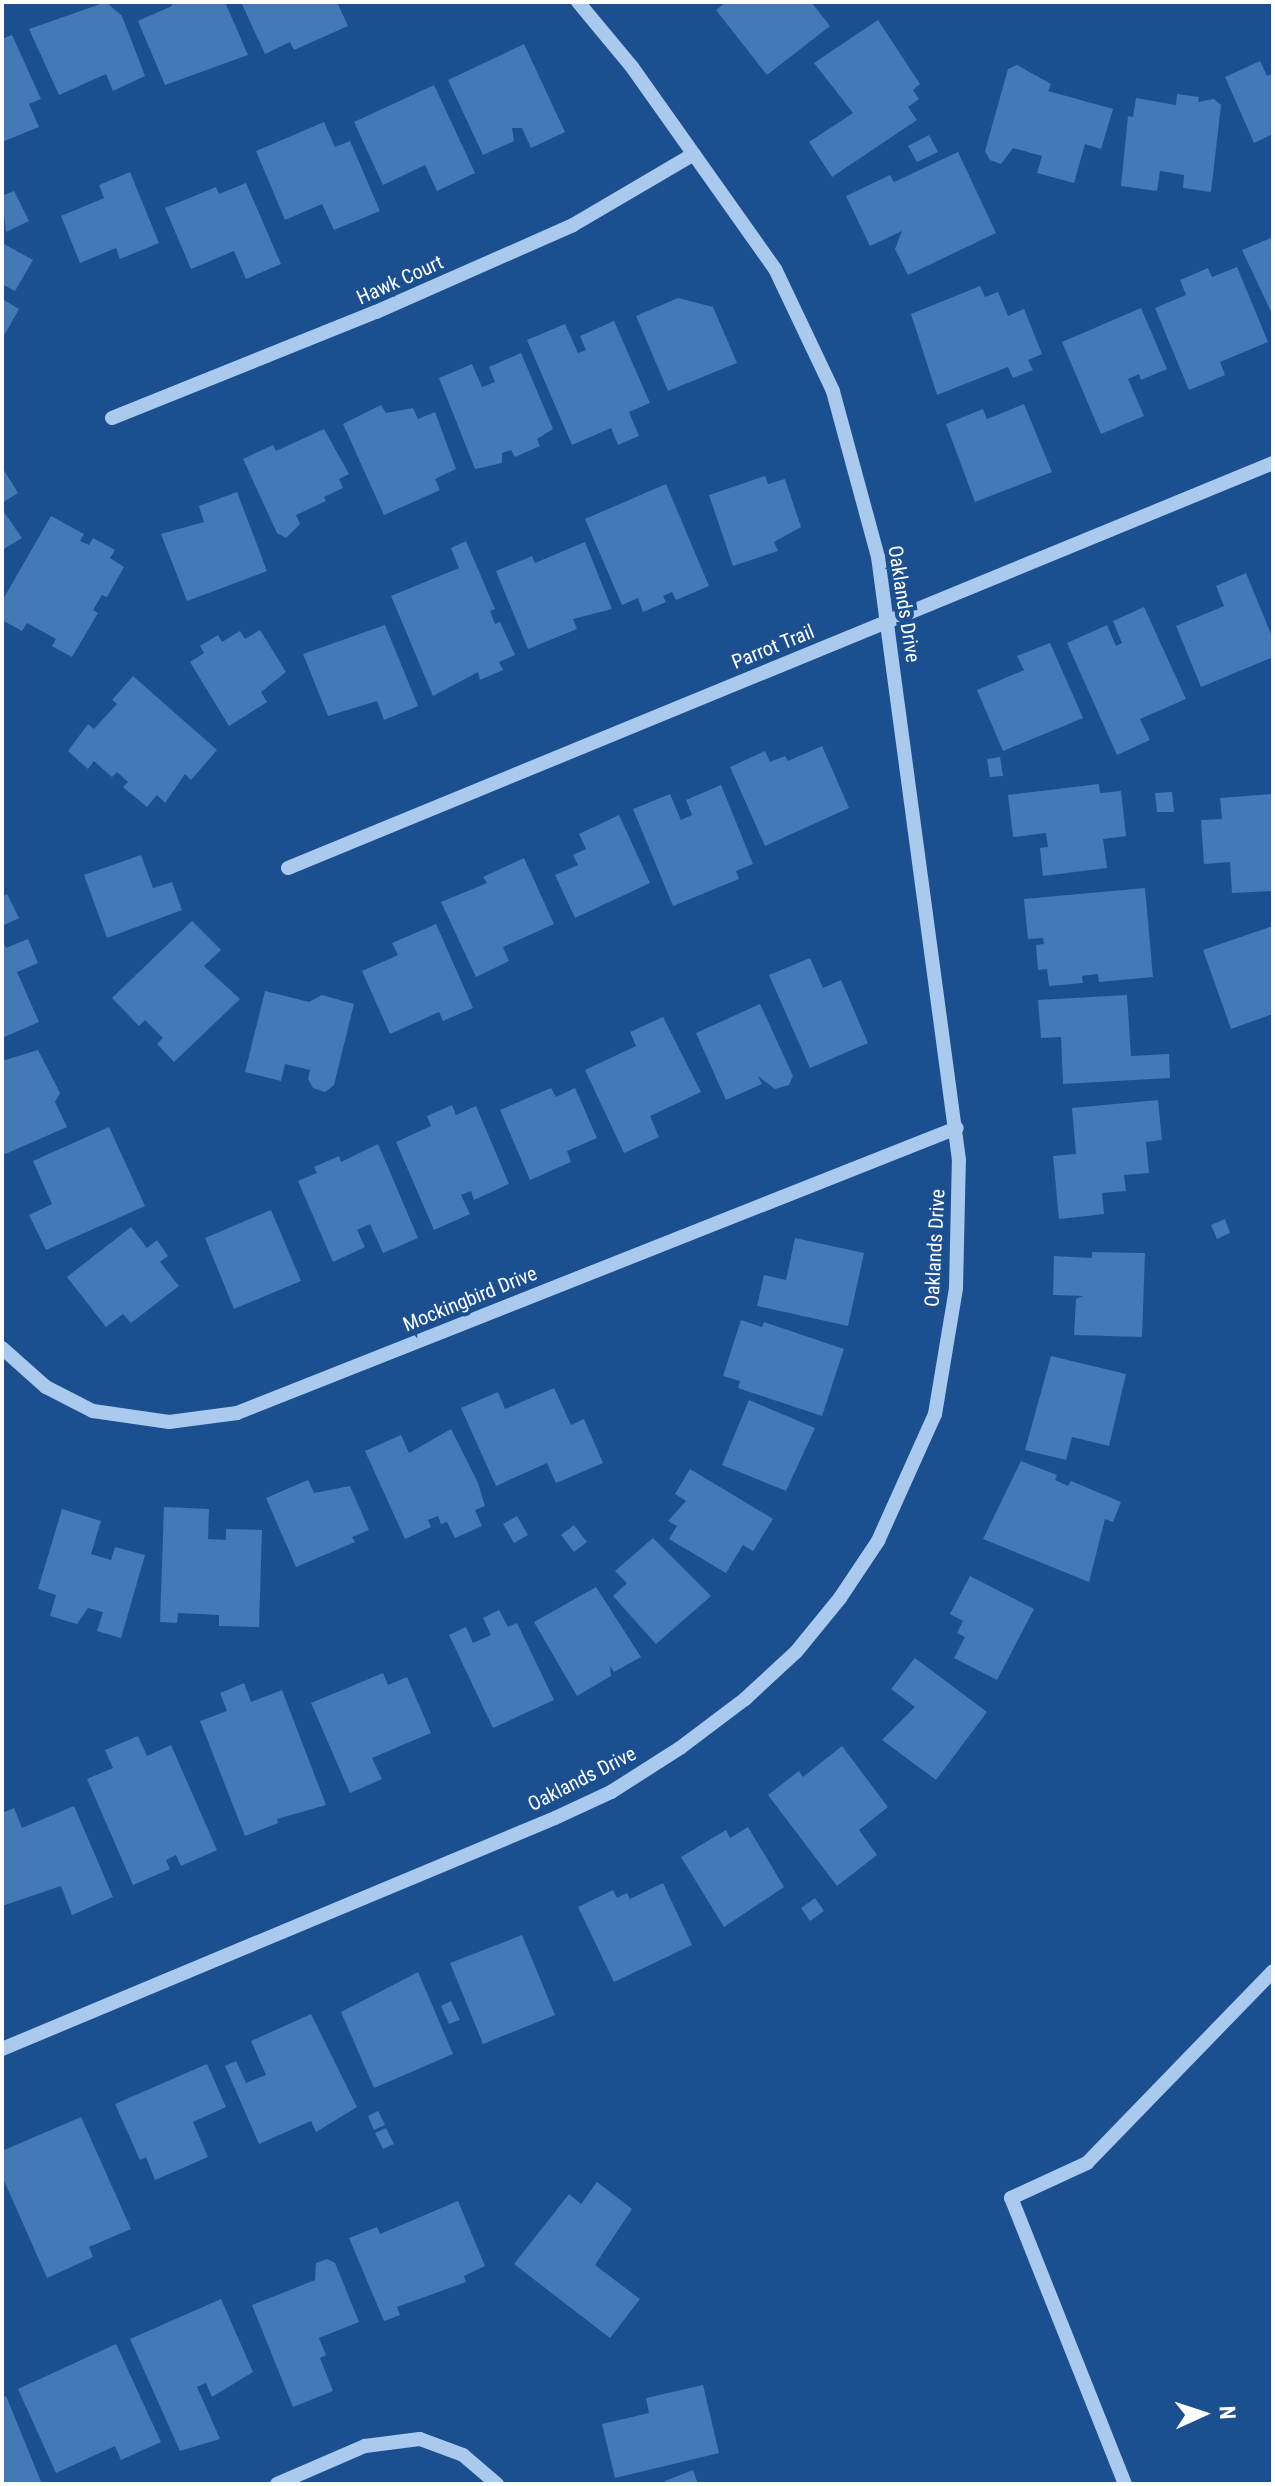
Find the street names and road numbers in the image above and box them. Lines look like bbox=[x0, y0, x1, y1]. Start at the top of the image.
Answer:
street label: Hawk Court bbox=[353, 250, 447, 310]
street label: Oaklands Drive bbox=[883, 544, 925, 664]
street label: Parrot Trail bbox=[728, 620, 818, 674]
street label: Oaklands Drive bbox=[920, 1188, 950, 1308]
street label: Mockingbird Drive bbox=[400, 1261, 540, 1337]
street label: Oaklands Drive bbox=[524, 1742, 640, 1816]

